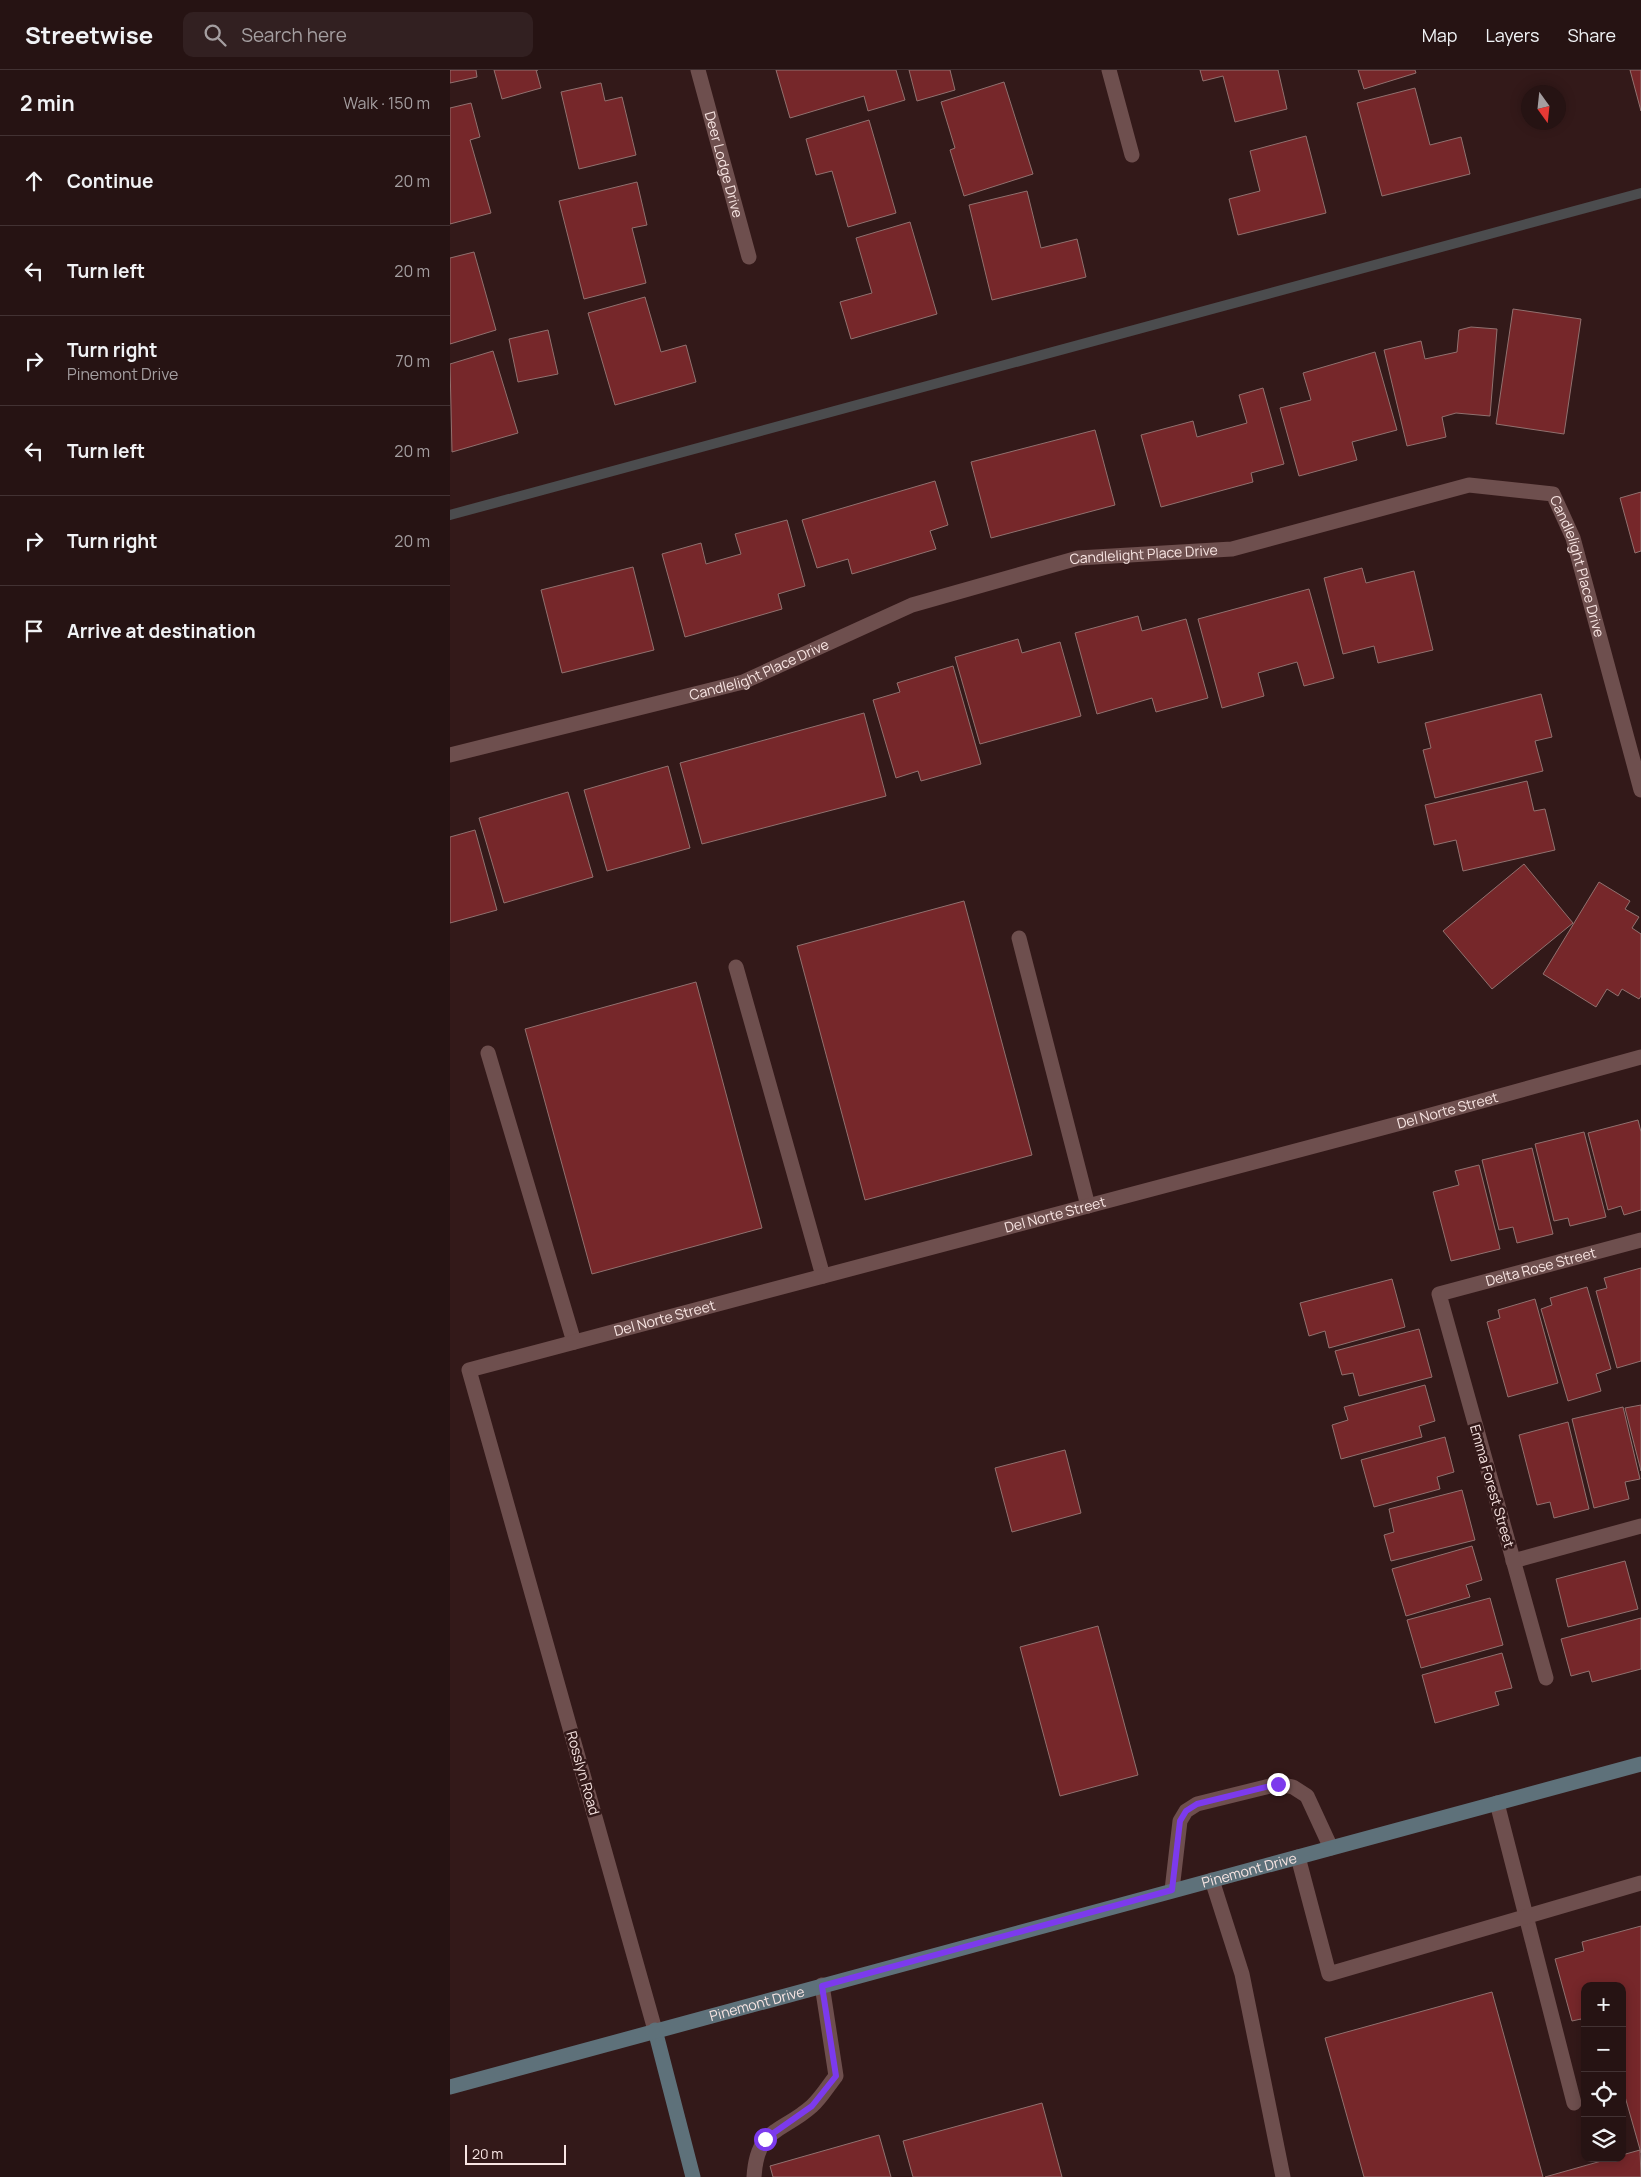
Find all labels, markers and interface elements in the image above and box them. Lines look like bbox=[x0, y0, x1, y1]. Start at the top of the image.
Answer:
search box bbox=[183, 12, 533, 57]
text: Streetwise bbox=[25, 18, 153, 51]
icon: search bbox=[201, 21, 229, 49]
text: Search here bbox=[241, 22, 347, 48]
text: Map bbox=[1422, 23, 1457, 47]
text: Layers bbox=[1485, 23, 1539, 47]
text: Share bbox=[1567, 23, 1616, 47]
north arrow bbox=[1521, 85, 1566, 130]
text: 2 min bbox=[20, 89, 75, 117]
text: Walk · 150 m bbox=[343, 92, 430, 114]
street label: Deer Lodge Drive bbox=[701, 109, 748, 220]
icon: ahead bbox=[20, 167, 48, 195]
text: Continue bbox=[67, 168, 153, 194]
text: 20 m bbox=[394, 170, 430, 192]
icon: left bbox=[20, 257, 48, 285]
text: Turn left bbox=[67, 258, 145, 284]
text: 20 m bbox=[394, 260, 430, 282]
text: Turn right bbox=[67, 337, 157, 363]
icon: right bbox=[20, 347, 48, 375]
text: 70 m bbox=[395, 350, 430, 372]
text: Pinemont Drive bbox=[67, 363, 178, 385]
icon: left bbox=[20, 437, 48, 465]
text: Turn left bbox=[67, 438, 145, 464]
text: 20 m bbox=[394, 440, 430, 462]
street label: Candlelight Place Drive bbox=[1546, 492, 1609, 639]
icon: right bbox=[20, 527, 48, 555]
text: Turn right bbox=[67, 528, 157, 554]
text: 20 m bbox=[394, 530, 430, 552]
street label: Candlelight Place Drive bbox=[1067, 540, 1218, 569]
icon: arrive bbox=[20, 617, 48, 645]
text: Arrive at destination bbox=[67, 618, 256, 644]
street label: Candlelight Place Drive bbox=[687, 634, 832, 704]
street label: Del Norte Street bbox=[1395, 1087, 1500, 1133]
street label: Del Norte Street bbox=[1002, 1192, 1108, 1237]
street label: Delta Rose Street bbox=[1483, 1242, 1598, 1290]
street label: Del Norte Street bbox=[612, 1295, 718, 1340]
street label: Emma Forest Street bbox=[1466, 1422, 1519, 1550]
street label: Rosslyn Road bbox=[562, 1729, 605, 1817]
route end bbox=[1267, 1773, 1290, 1796]
street label: Pinemont Drive bbox=[1199, 1848, 1299, 1892]
street label: Pinemont Drive bbox=[707, 1981, 806, 2025]
map controls bbox=[1581, 1982, 1626, 2162]
button: + bbox=[1581, 1982, 1626, 2027]
button: − bbox=[1581, 2027, 1626, 2072]
button: locate bbox=[1581, 2072, 1626, 2117]
button: layers bbox=[1581, 2117, 1626, 2162]
route start bbox=[754, 2128, 777, 2151]
scale bar bbox=[465, 2142, 566, 2165]
text: 20 m bbox=[472, 2144, 503, 2163]

